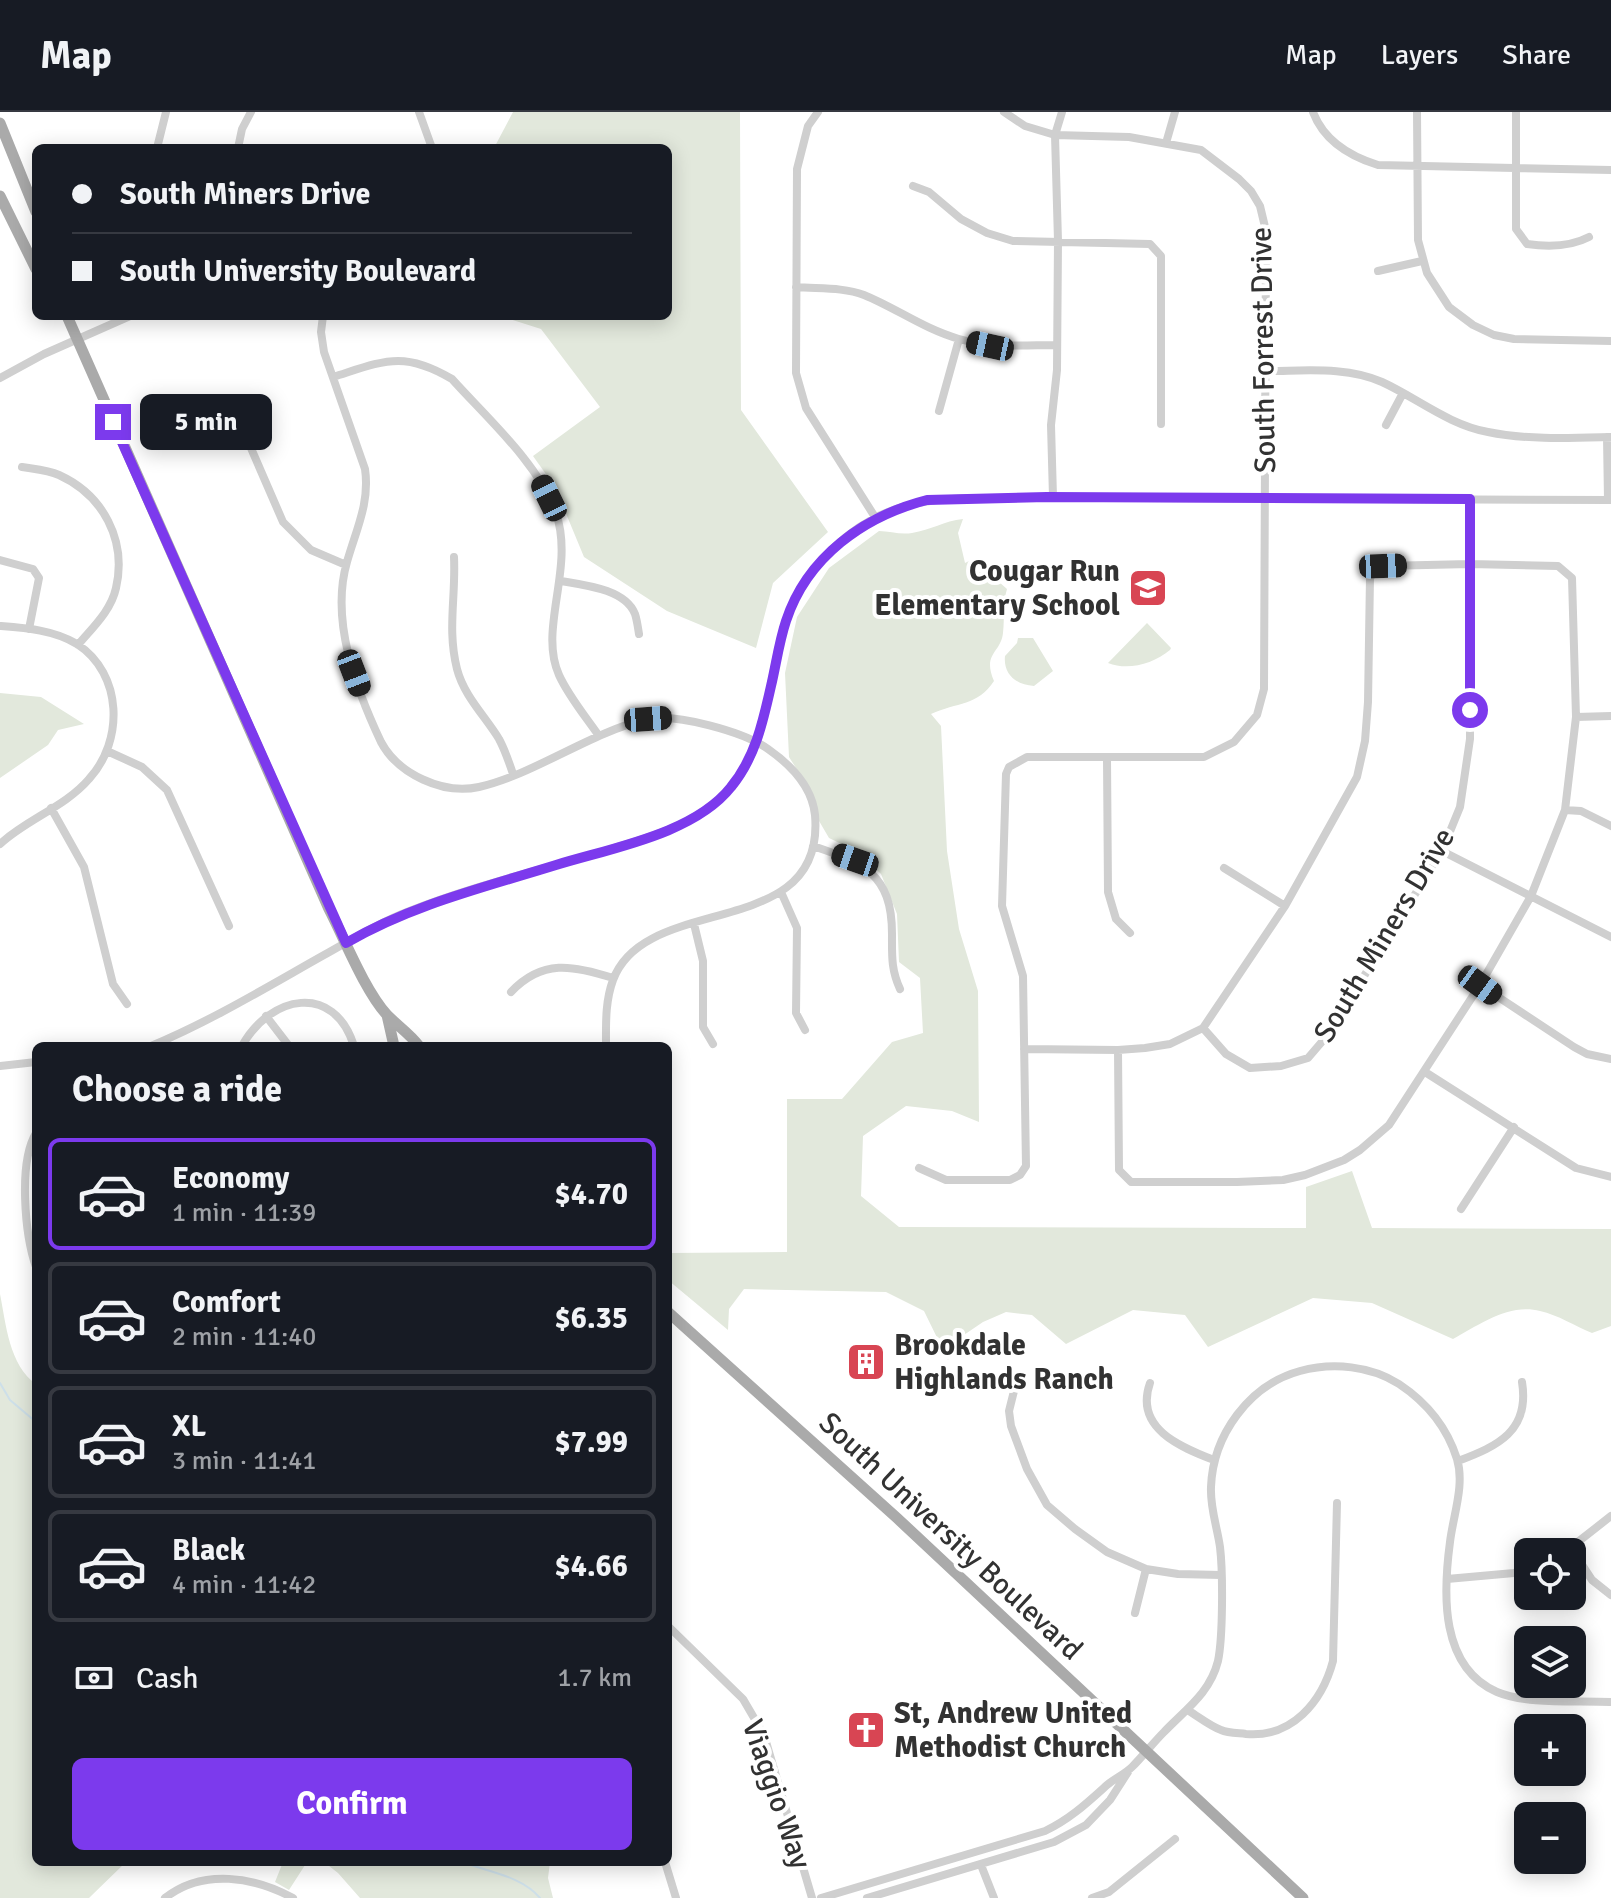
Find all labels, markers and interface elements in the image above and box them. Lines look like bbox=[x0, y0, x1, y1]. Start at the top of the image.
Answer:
text: Map bbox=[40, 32, 112, 79]
text: Map bbox=[1285, 38, 1337, 72]
text: Layers bbox=[1381, 38, 1458, 72]
text: Share bbox=[1502, 38, 1571, 72]
text: South Miners Drive bbox=[120, 176, 370, 213]
street label: South Forrest Drive bbox=[1243, 227, 1284, 473]
text: South University Boulevard bbox=[120, 253, 476, 290]
car bbox=[964, 329, 1016, 363]
callout: 5 min bbox=[141, 394, 273, 450]
route end bbox=[95, 404, 131, 440]
text: 5 min bbox=[175, 406, 237, 438]
car bbox=[528, 471, 570, 525]
place label: Cougar Run Elementary School bbox=[874, 553, 1120, 624]
car bbox=[1359, 553, 1407, 579]
school or university icon: Cougar Run Elementary School bbox=[1127, 567, 1169, 609]
car bbox=[334, 646, 374, 700]
route start bbox=[1452, 692, 1488, 728]
car bbox=[623, 705, 673, 733]
street label: South Miners Drive bbox=[1306, 821, 1463, 1049]
car bbox=[828, 841, 882, 879]
car bbox=[1454, 961, 1506, 1009]
text: Choose a ride bbox=[72, 1067, 282, 1112]
icon: car bbox=[76, 1158, 148, 1230]
text: Economy bbox=[172, 1160, 289, 1197]
text: $4.70 bbox=[555, 1176, 628, 1213]
text: 1 min · 11:39 bbox=[172, 1197, 316, 1229]
icon: car bbox=[76, 1282, 148, 1354]
text: Comfort bbox=[172, 1284, 281, 1321]
text: $6.35 bbox=[555, 1300, 628, 1337]
text: 2 min · 11:40 bbox=[172, 1321, 316, 1353]
place label: Brookdale Highlands Ranch bbox=[894, 1327, 1114, 1398]
building icon: Brookdale Highlands Ranch bbox=[845, 1341, 887, 1383]
street label: South University Boulevard bbox=[811, 1405, 1090, 1668]
icon: car bbox=[76, 1406, 148, 1478]
text: XL bbox=[172, 1408, 206, 1445]
text: $7.99 bbox=[555, 1424, 628, 1461]
text: 3 min · 11:41 bbox=[172, 1445, 316, 1477]
icon: car bbox=[76, 1530, 148, 1602]
text: Black bbox=[172, 1532, 245, 1569]
map controls bbox=[1514, 1538, 1586, 1874]
button: locate bbox=[1514, 1538, 1586, 1610]
text: $4.66 bbox=[555, 1548, 628, 1585]
text: 4 min · 11:42 bbox=[172, 1569, 316, 1601]
button: layers bbox=[1514, 1626, 1586, 1698]
icon: cash bbox=[72, 1656, 116, 1700]
text: Cash bbox=[136, 1660, 199, 1697]
text: 1.7 km bbox=[558, 1662, 632, 1694]
place label: St, Andrew United Methodist Church bbox=[894, 1695, 1132, 1766]
church icon: St, Andrew United Methodist Church bbox=[845, 1709, 887, 1751]
button: + bbox=[1514, 1714, 1586, 1786]
street label: Viaggio Way bbox=[734, 1715, 819, 1874]
button: Confirm bbox=[72, 1758, 632, 1850]
button: − bbox=[1514, 1802, 1586, 1874]

